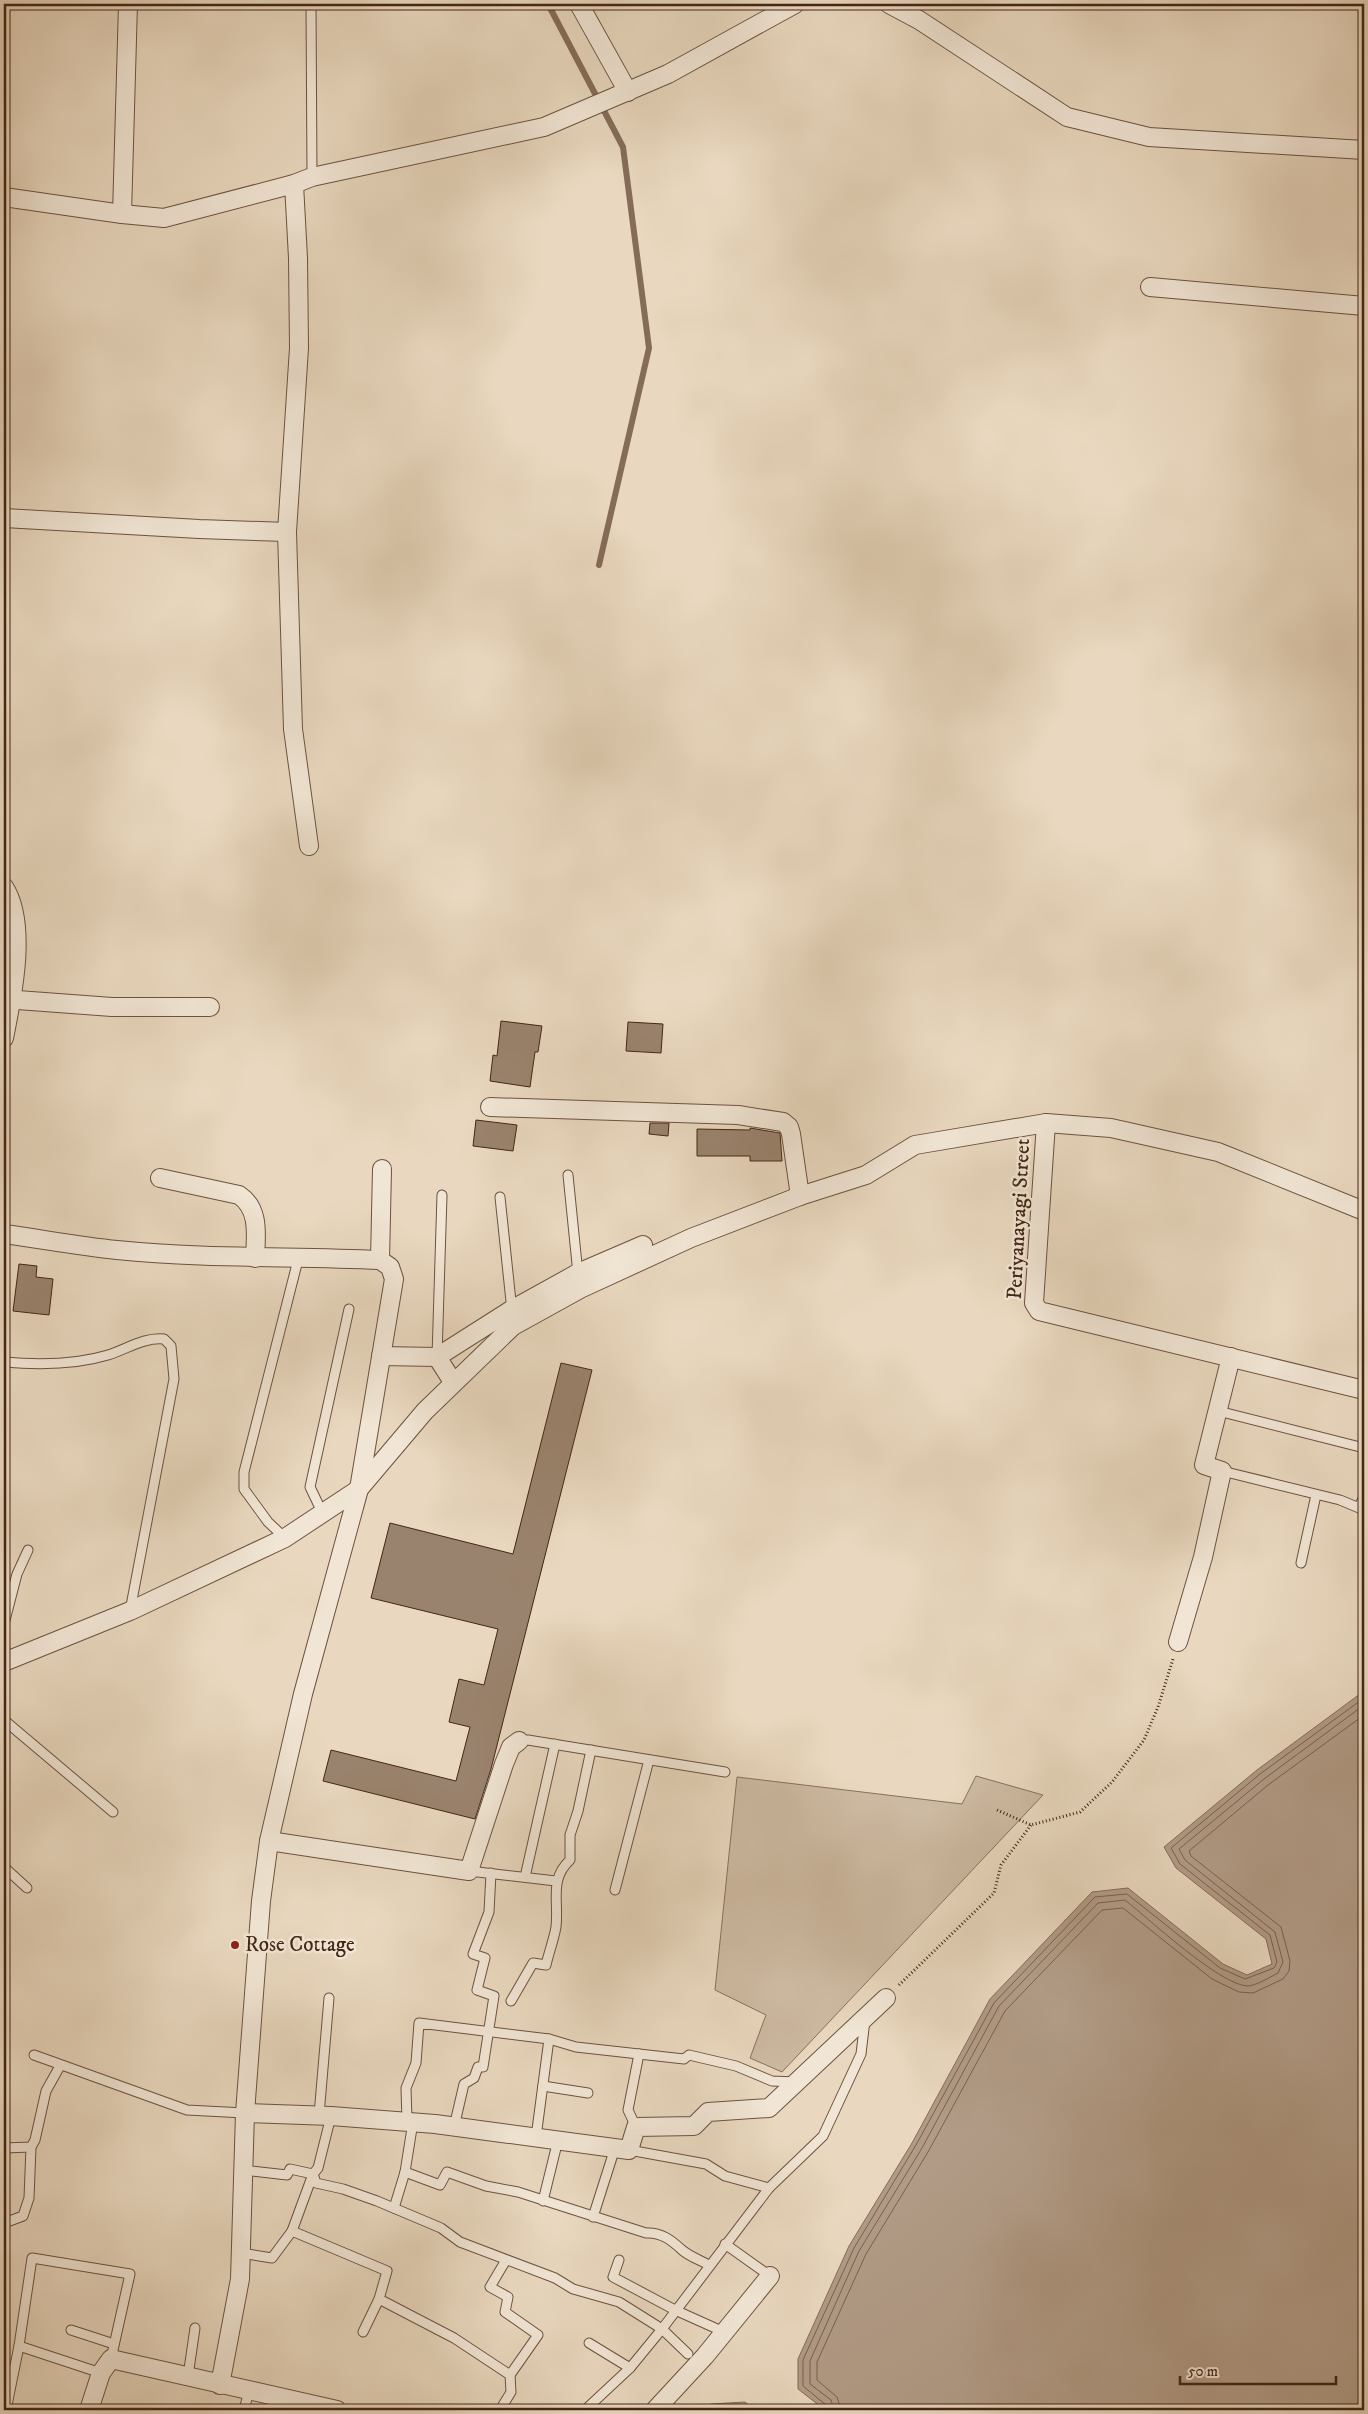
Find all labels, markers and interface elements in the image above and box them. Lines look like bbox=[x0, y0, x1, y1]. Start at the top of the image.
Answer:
street label: Periyanayagi Street bbox=[1002, 1138, 1036, 1300]
place label: Rose Cottage bbox=[245, 1932, 355, 1958]
marker: Rose Cottage bbox=[229, 1939, 241, 1951]
scale bar bbox=[1180, 2354, 1337, 2386]
text: 50 m bbox=[1188, 2362, 1218, 2381]

